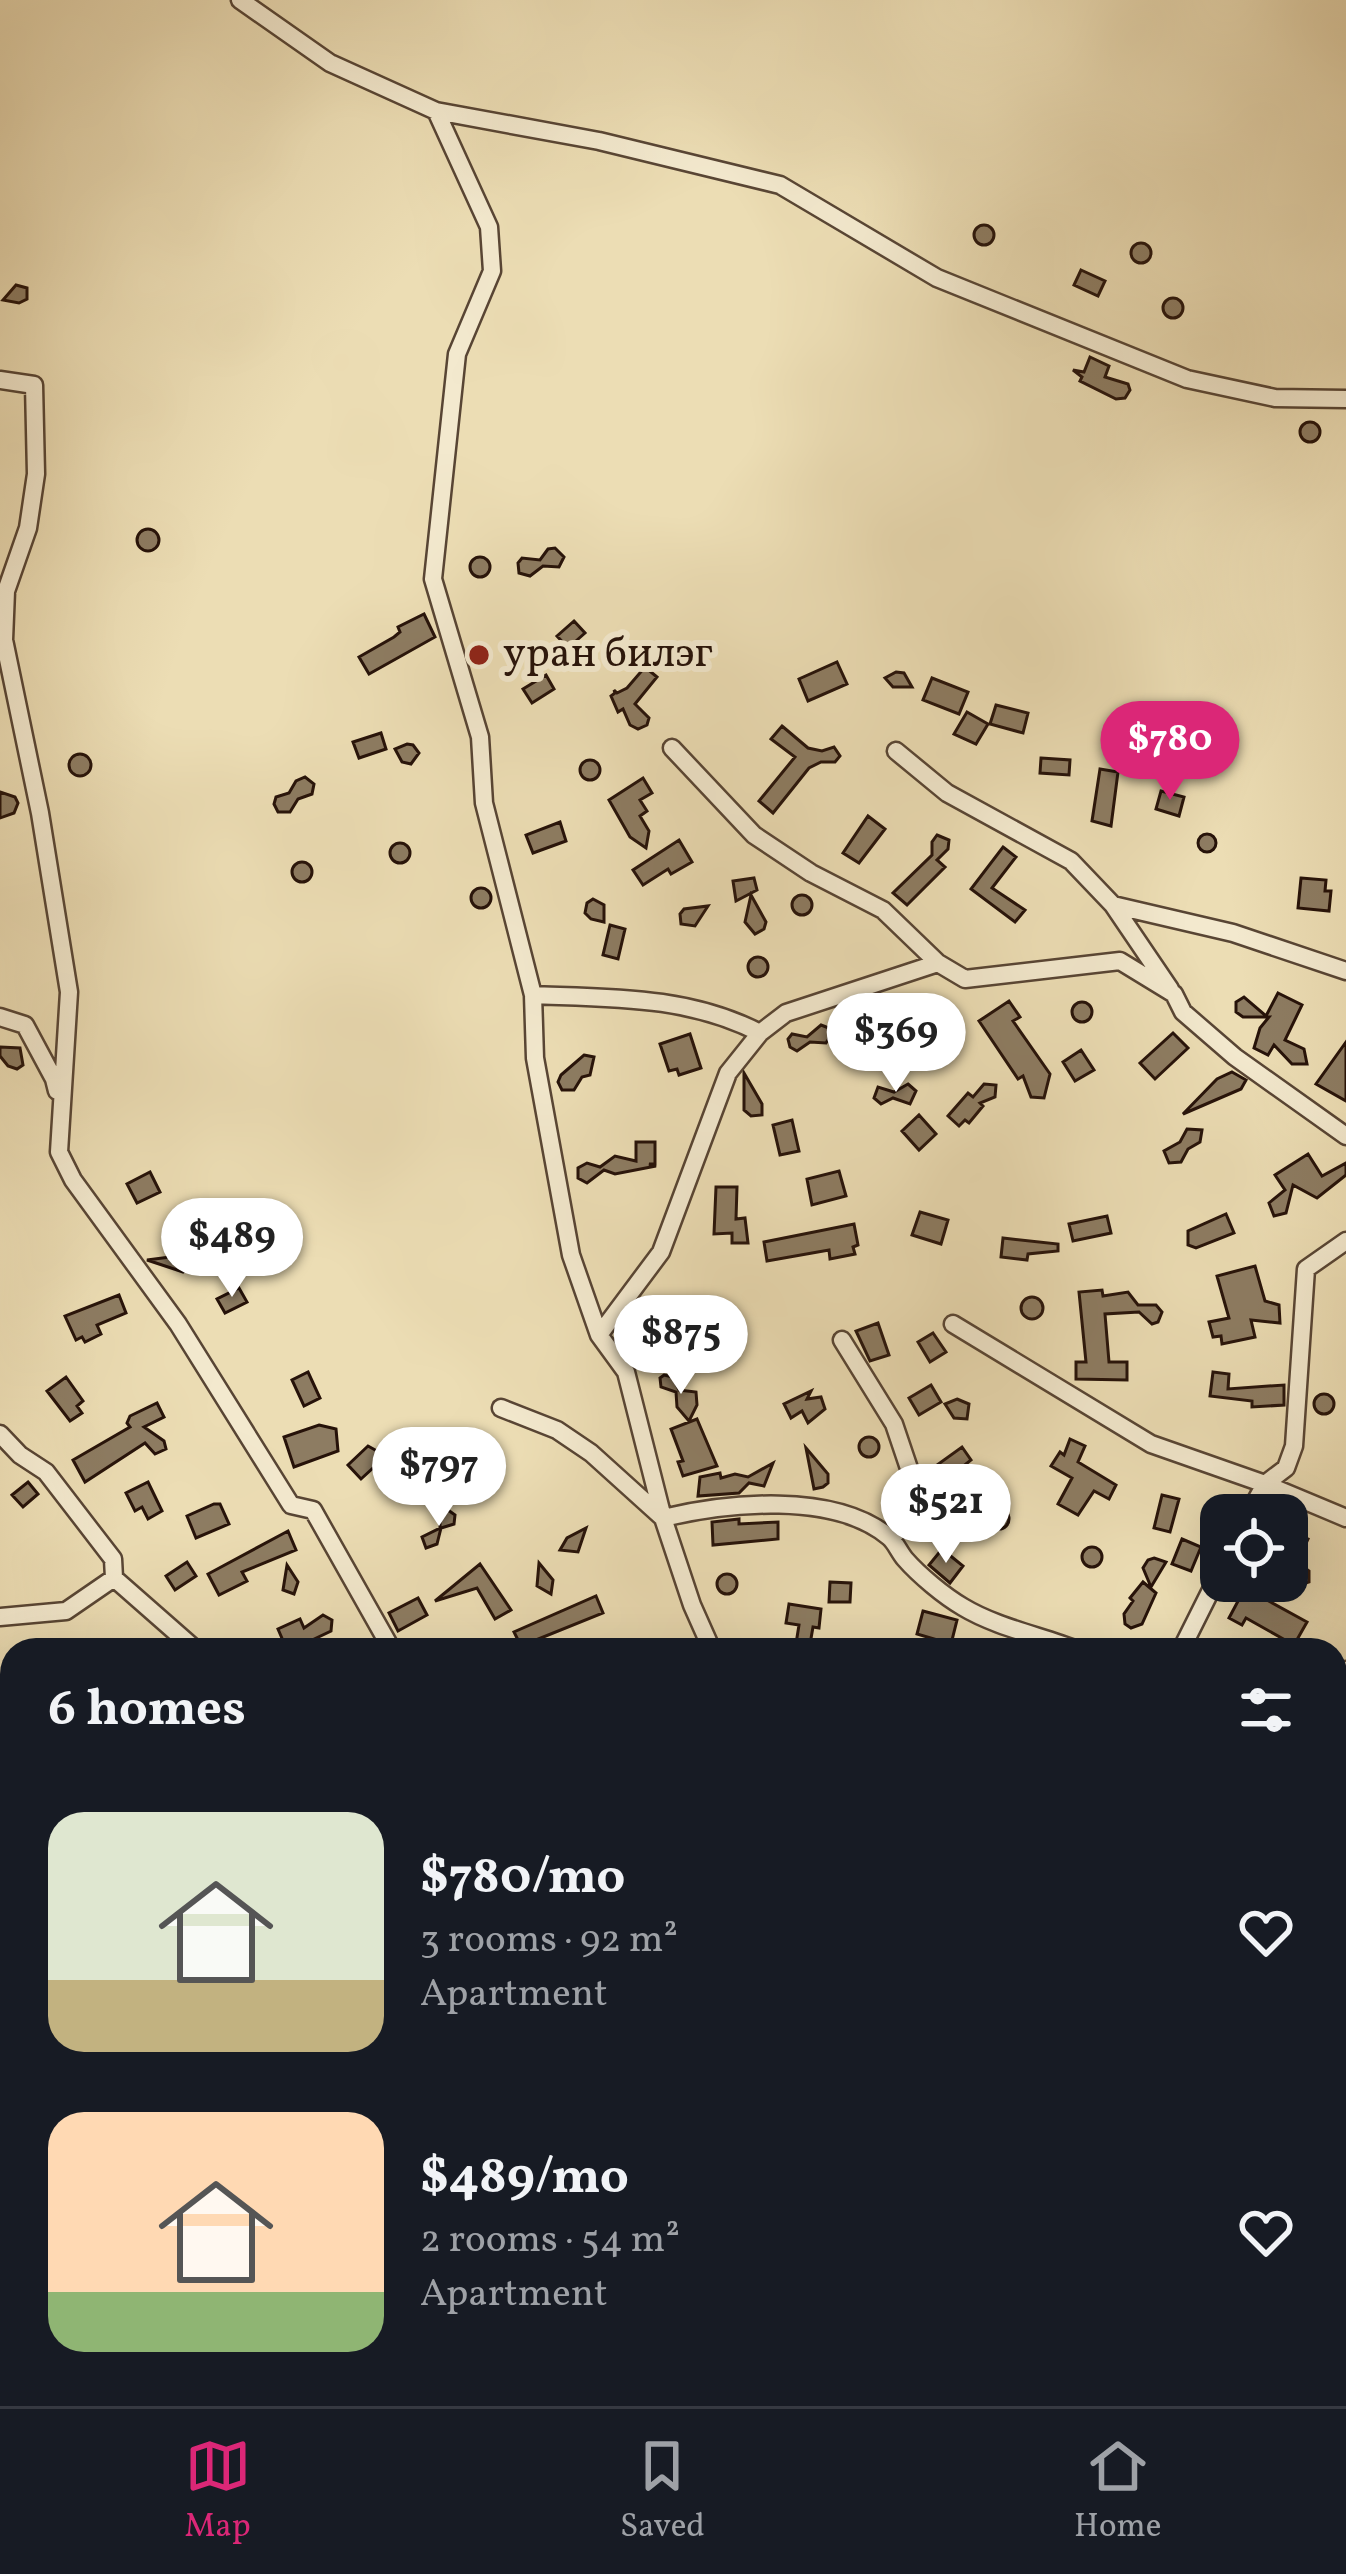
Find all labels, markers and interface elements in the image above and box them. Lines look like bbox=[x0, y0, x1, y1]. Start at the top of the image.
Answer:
place label: уран билэг bbox=[503, 626, 713, 685]
marker: уран билэг bbox=[466, 642, 492, 668]
pin: $780 bbox=[1099, 701, 1241, 803]
text: $780 bbox=[1127, 713, 1213, 767]
pin: $369 bbox=[825, 993, 967, 1095]
text: $369 bbox=[854, 1005, 938, 1059]
pin: $489 bbox=[161, 1198, 303, 1300]
text: $489 bbox=[188, 1210, 276, 1264]
pin: $875 bbox=[610, 1295, 752, 1397]
text: $875 bbox=[641, 1307, 721, 1361]
pin: $797 bbox=[368, 1427, 510, 1529]
text: $797 bbox=[399, 1439, 479, 1493]
pin: $521 bbox=[875, 1464, 1017, 1566]
text: $521 bbox=[908, 1476, 984, 1530]
map controls bbox=[1200, 1494, 1308, 1602]
button: locate bbox=[1200, 1494, 1308, 1602]
text: 6 homes bbox=[48, 1675, 246, 1746]
icon: filters bbox=[1233, 1677, 1299, 1743]
text: $780/mo bbox=[420, 1843, 626, 1914]
icon: home bbox=[144, 1860, 288, 2004]
icon: heart bbox=[1233, 1899, 1299, 1965]
text: 3 rooms · 92 m² bbox=[420, 1914, 678, 1968]
text: Apartment bbox=[420, 1968, 608, 2022]
text: $489/mo bbox=[420, 2143, 629, 2214]
icon: home bbox=[144, 2160, 288, 2304]
icon: heart bbox=[1233, 2199, 1299, 2265]
text: 2 rooms · 54 m² bbox=[420, 2214, 680, 2268]
text: Apartment bbox=[420, 2268, 608, 2322]
tab: Map bbox=[185, 2433, 251, 2551]
tab: Saved bbox=[620, 2433, 705, 2551]
tab: Home bbox=[1074, 2433, 1161, 2551]

